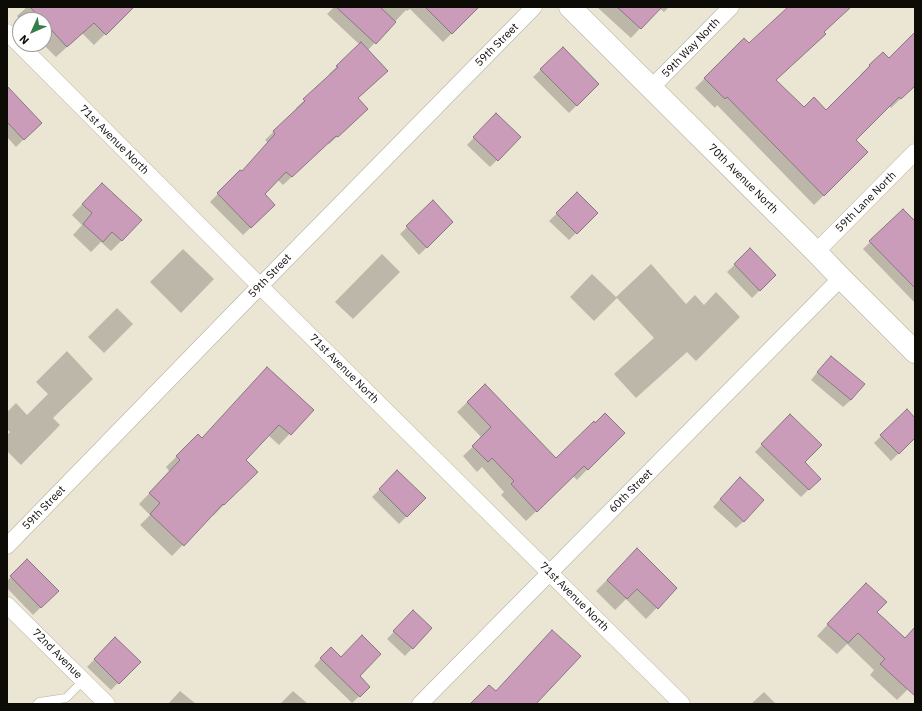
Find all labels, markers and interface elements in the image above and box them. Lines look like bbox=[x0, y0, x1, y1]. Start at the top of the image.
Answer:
north arrow bbox=[12, 12, 52, 52]
street label: 59th Way North bbox=[659, 15, 723, 81]
street label: 59th Street bbox=[473, 21, 521, 69]
text: N bbox=[16, 32, 32, 48]
street label: 71st Avenue North bbox=[77, 103, 151, 177]
street label: 70th Avenue North bbox=[705, 141, 781, 217]
street label: 59th Lane North bbox=[833, 169, 899, 235]
street label: 59th Street bbox=[246, 251, 294, 301]
street label: 71st Avenue North bbox=[307, 332, 381, 406]
street label: 60th Street bbox=[607, 467, 655, 515]
street label: 59th Street bbox=[20, 483, 68, 533]
street label: 71st Avenue North bbox=[537, 560, 611, 634]
street label: 72nd Avenue bbox=[29, 626, 85, 682]

